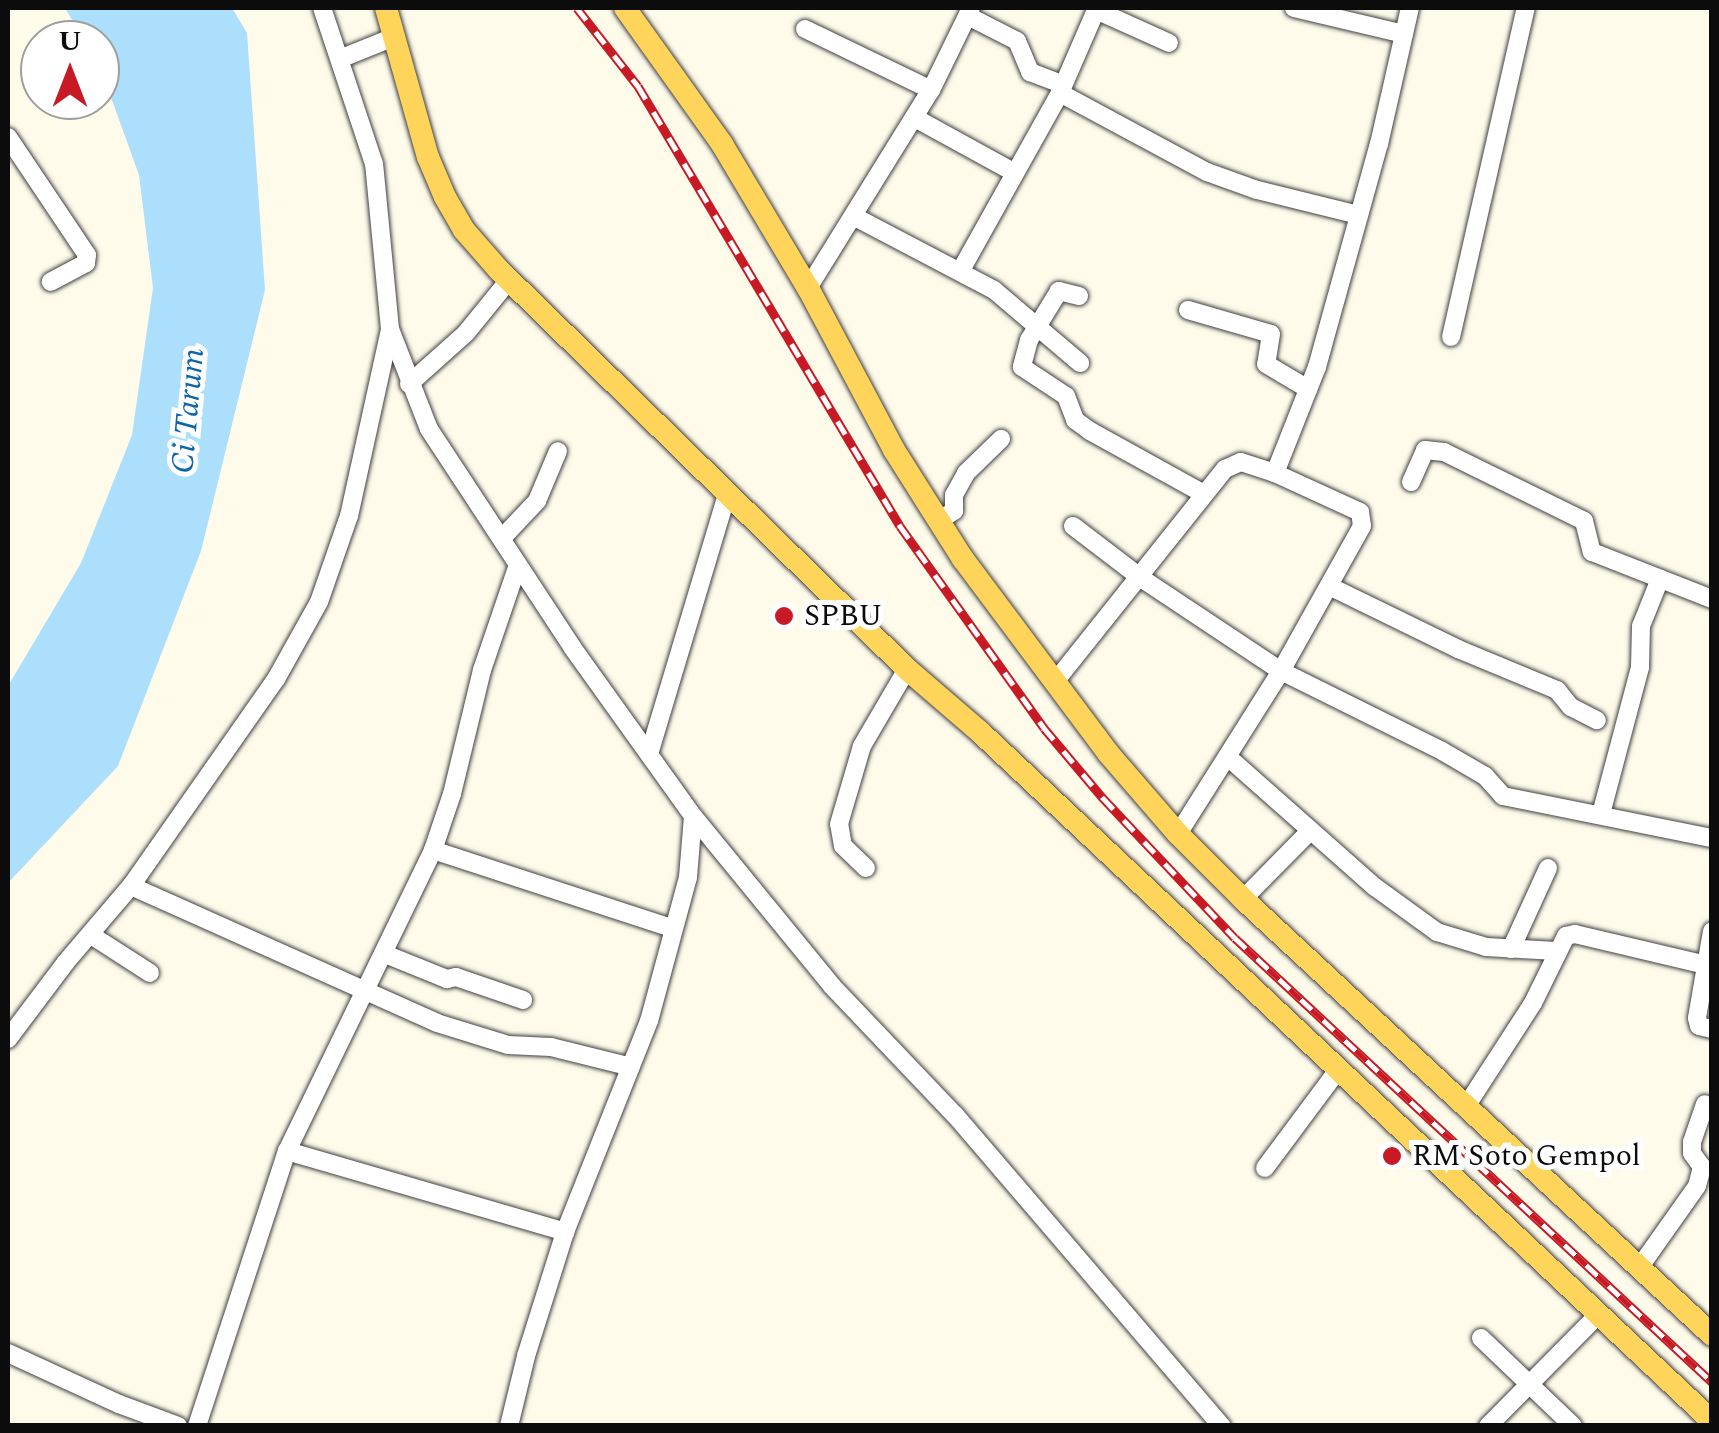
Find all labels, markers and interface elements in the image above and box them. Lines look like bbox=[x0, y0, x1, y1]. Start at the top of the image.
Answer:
north arrow bbox=[20, 20, 120, 120]
text: U bbox=[58, 20, 82, 63]
water label: Ci Tarum bbox=[164, 347, 214, 475]
place label: SPBU bbox=[804, 598, 882, 634]
marker: SPBU bbox=[773, 605, 795, 627]
place label: RM Soto Gempol bbox=[1412, 1138, 1641, 1174]
marker: RM Soto Gempol bbox=[1381, 1145, 1403, 1167]

